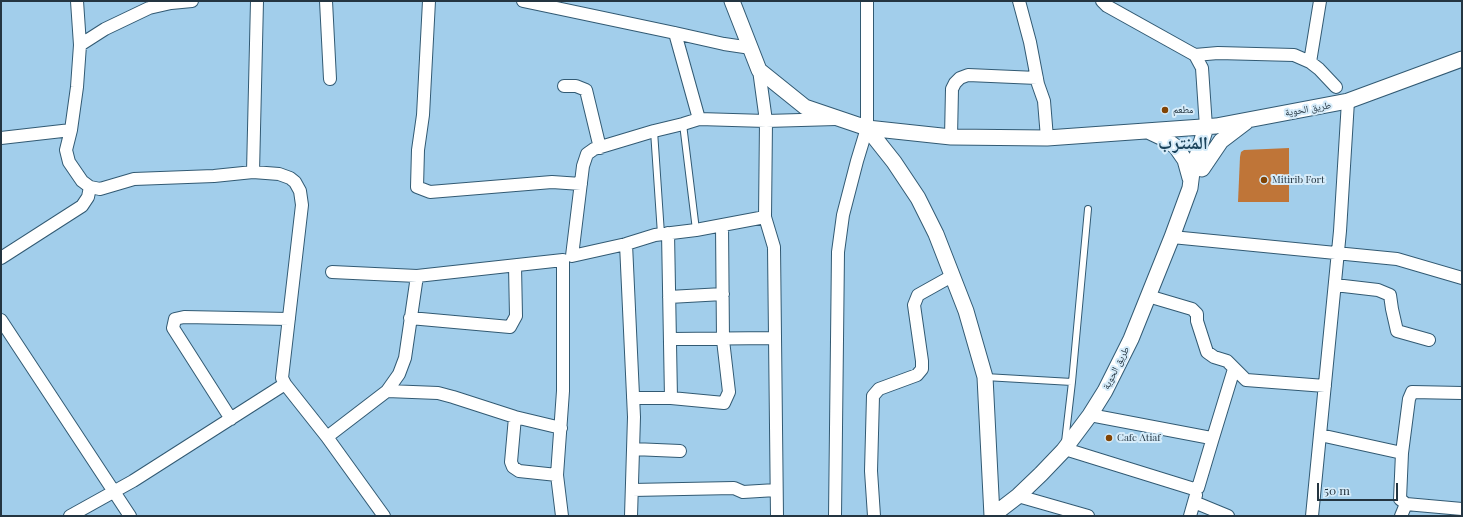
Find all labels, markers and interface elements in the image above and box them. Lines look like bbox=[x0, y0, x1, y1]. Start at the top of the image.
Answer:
street label: طريق الحوية bbox=[1284, 99, 1332, 119]
place label: مطعم bbox=[1173, 104, 1193, 116]
marker: مطعم bbox=[1160, 105, 1170, 115]
district label: المنترب bbox=[1158, 132, 1208, 154]
place label: Mitirib Fort bbox=[1272, 174, 1325, 186]
marker: Mitirib Fort bbox=[1259, 175, 1269, 185]
street label: طريق الحوية bbox=[1100, 344, 1132, 392]
place label: Cafe Atiaf bbox=[1117, 432, 1161, 444]
marker: Cafe Atiaf bbox=[1104, 433, 1114, 443]
scale bar bbox=[1319, 475, 1400, 501]
text: 50 m bbox=[1324, 482, 1350, 498]

